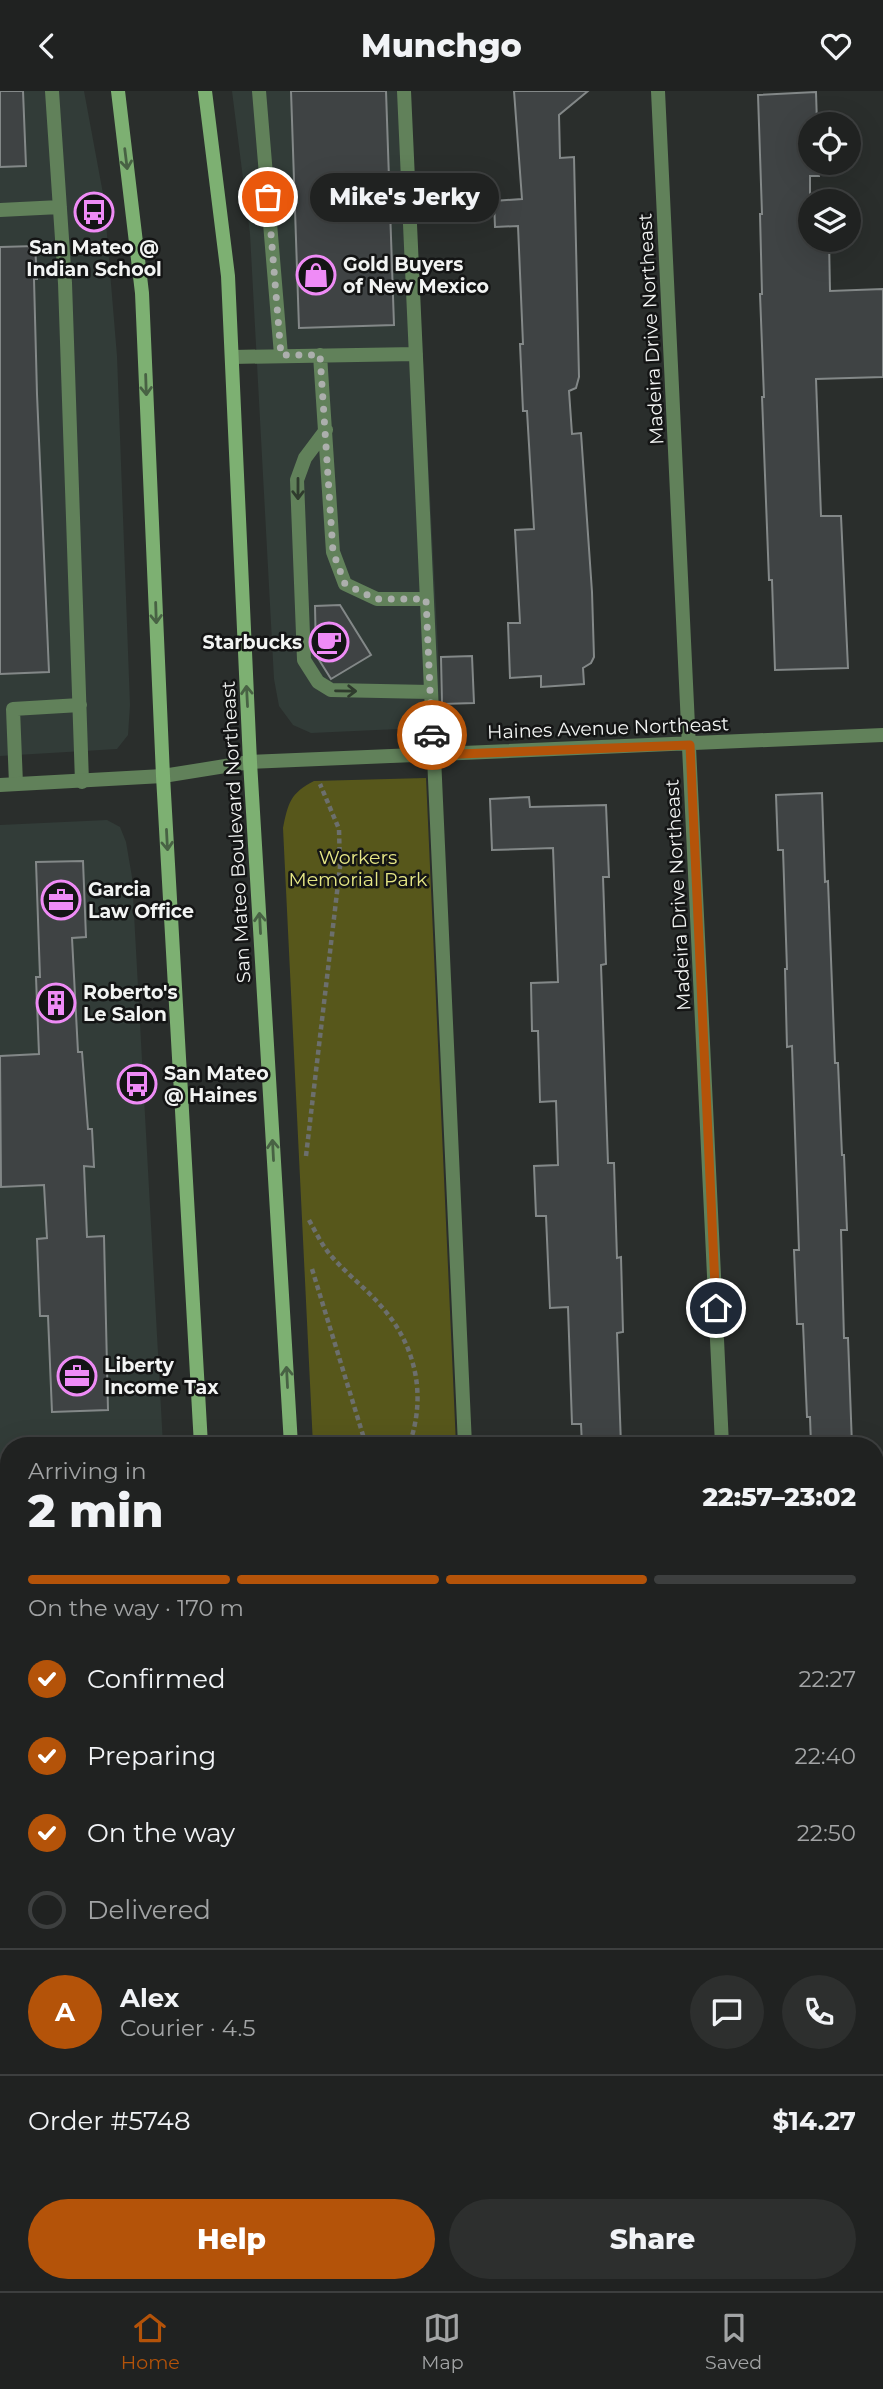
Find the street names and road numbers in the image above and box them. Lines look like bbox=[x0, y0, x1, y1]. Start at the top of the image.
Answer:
street label: Madeira Drive Northeast bbox=[633, 212, 669, 445]
street label: San Mateo Boulevard Northeast bbox=[217, 680, 255, 984]
street label: Haines Avenue Northeast bbox=[487, 712, 730, 744]
street label: Madeira Drive Northeast bbox=[660, 778, 696, 1011]

